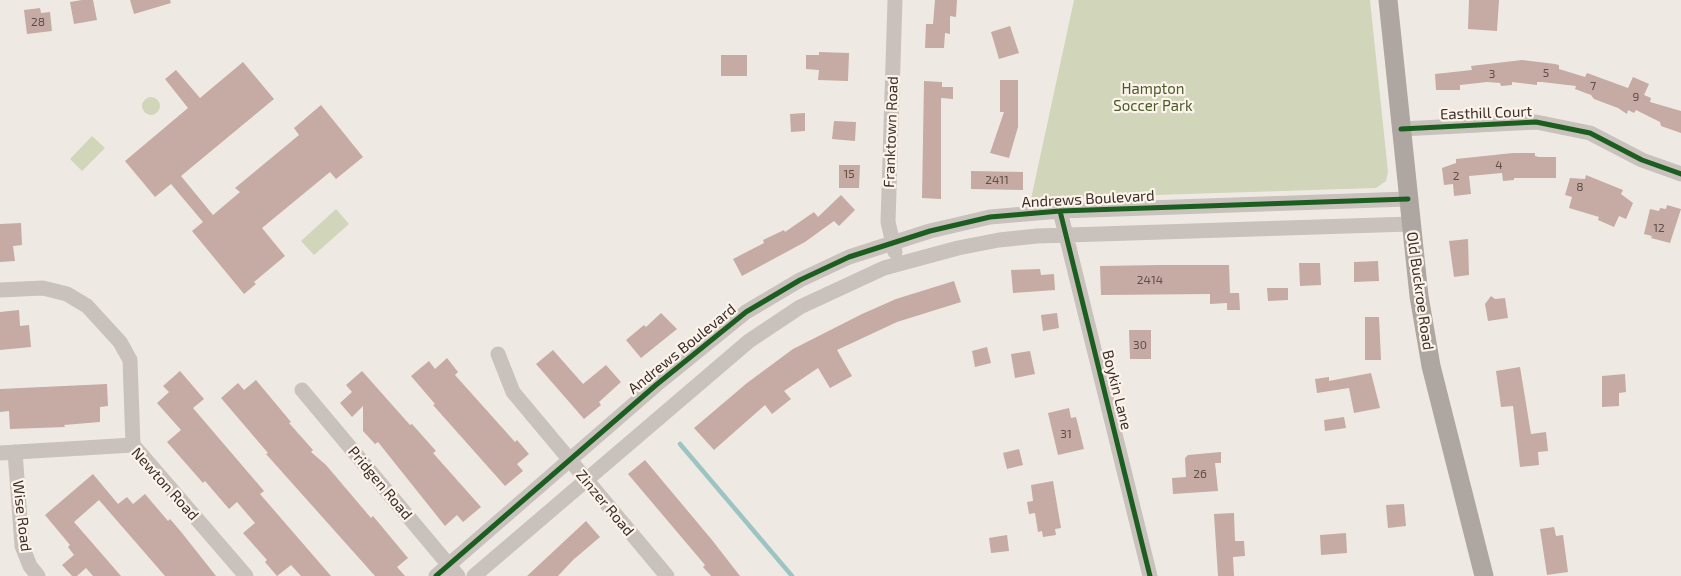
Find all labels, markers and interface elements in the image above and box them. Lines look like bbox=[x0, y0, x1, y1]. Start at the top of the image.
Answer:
house number: 28 bbox=[31, 15, 45, 29]
house number: 5 bbox=[1543, 66, 1549, 80]
house number: 3 bbox=[1489, 67, 1495, 81]
street label: Franktown Road bbox=[880, 76, 902, 188]
house number: 7 bbox=[1590, 79, 1596, 93]
park label: Hampton Soccer Park bbox=[1113, 80, 1193, 115]
house number: 9 bbox=[1633, 90, 1639, 104]
street label: Easthill Court bbox=[1440, 102, 1532, 124]
house number: 4 bbox=[1495, 158, 1503, 172]
house number: 15 bbox=[843, 167, 855, 181]
house number: 2 bbox=[1453, 169, 1459, 183]
house number: 2411 bbox=[985, 173, 1009, 187]
house number: 8 bbox=[1576, 180, 1584, 194]
street label: Andrews Boulevard bbox=[1021, 187, 1155, 211]
house number: 12 bbox=[1653, 221, 1665, 235]
street label: Old Buckroe Road bbox=[1403, 231, 1437, 351]
house number: 2414 bbox=[1137, 273, 1163, 287]
street label: Andrews Boulevard bbox=[625, 300, 739, 398]
house number: 30 bbox=[1133, 338, 1147, 352]
street label: Boykin Lane bbox=[1098, 348, 1136, 432]
house number: 31 bbox=[1060, 427, 1072, 441]
street label: Pridgen Road bbox=[344, 443, 416, 523]
street label: Newton Road bbox=[128, 444, 202, 524]
street label: Zinzer Road bbox=[572, 466, 638, 540]
house number: 26 bbox=[1193, 467, 1207, 481]
street label: Wise Road bbox=[9, 479, 35, 553]

